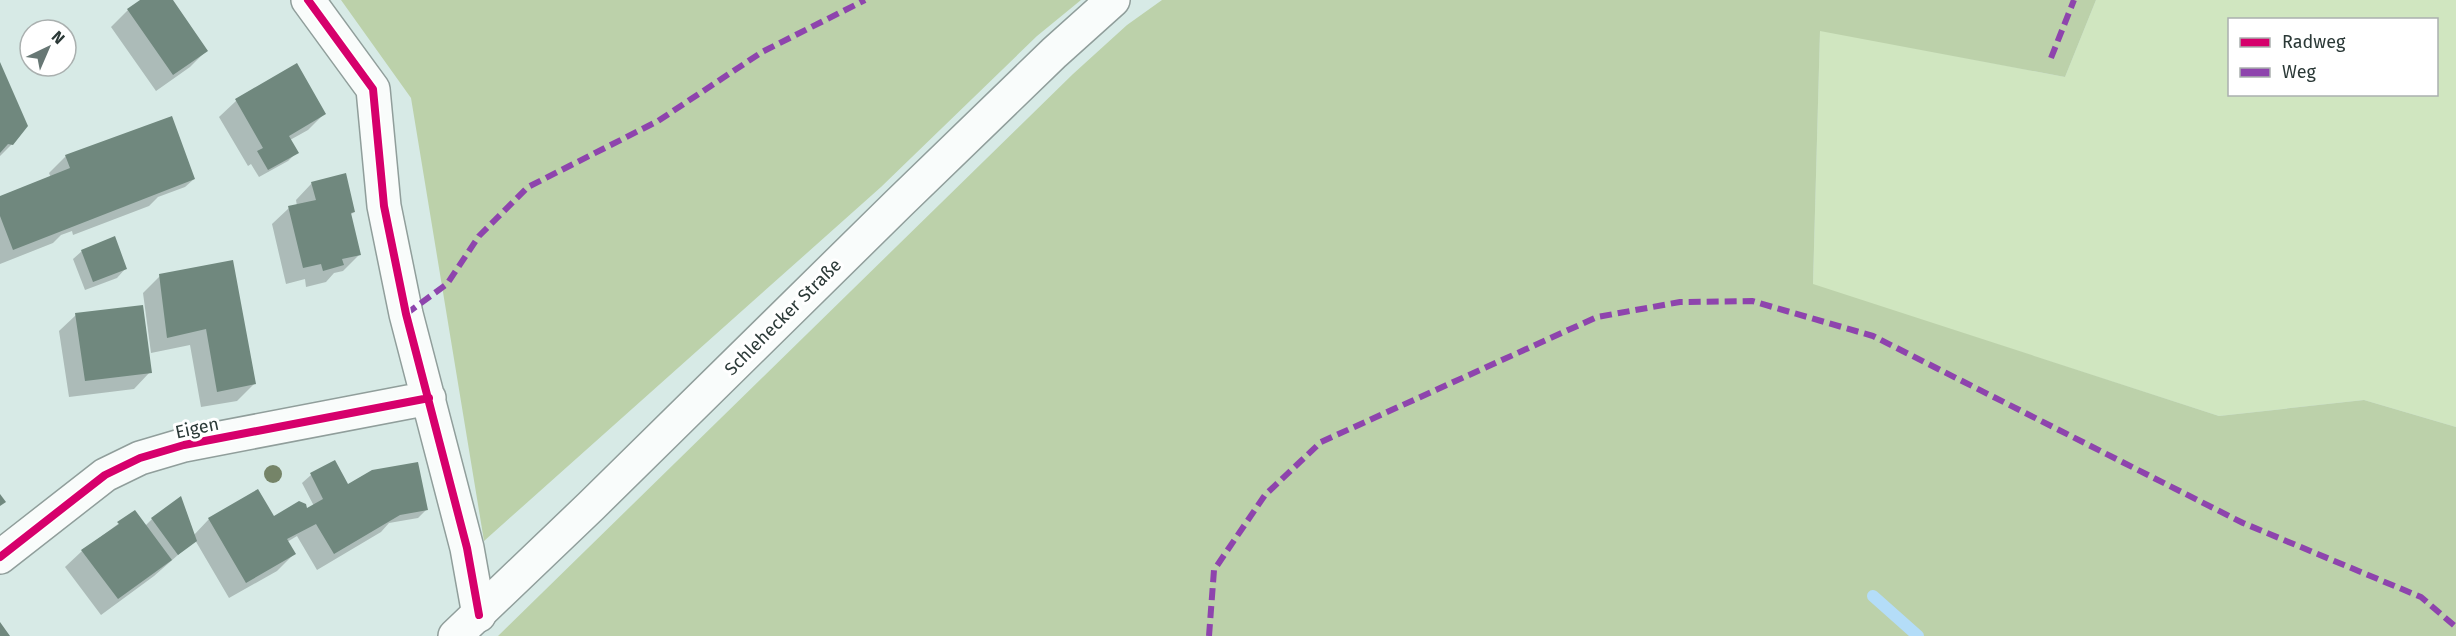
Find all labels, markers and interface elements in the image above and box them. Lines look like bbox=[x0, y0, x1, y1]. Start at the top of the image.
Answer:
north arrow bbox=[18, 18, 78, 78]
legend bbox=[2228, 18, 2438, 96]
text: N bbox=[48, 27, 68, 48]
text: Radweg bbox=[2282, 31, 2346, 53]
text: Weg bbox=[2282, 61, 2316, 83]
street label: Schlehecker Straße bbox=[720, 254, 846, 380]
street label: Eigen bbox=[173, 413, 221, 443]

